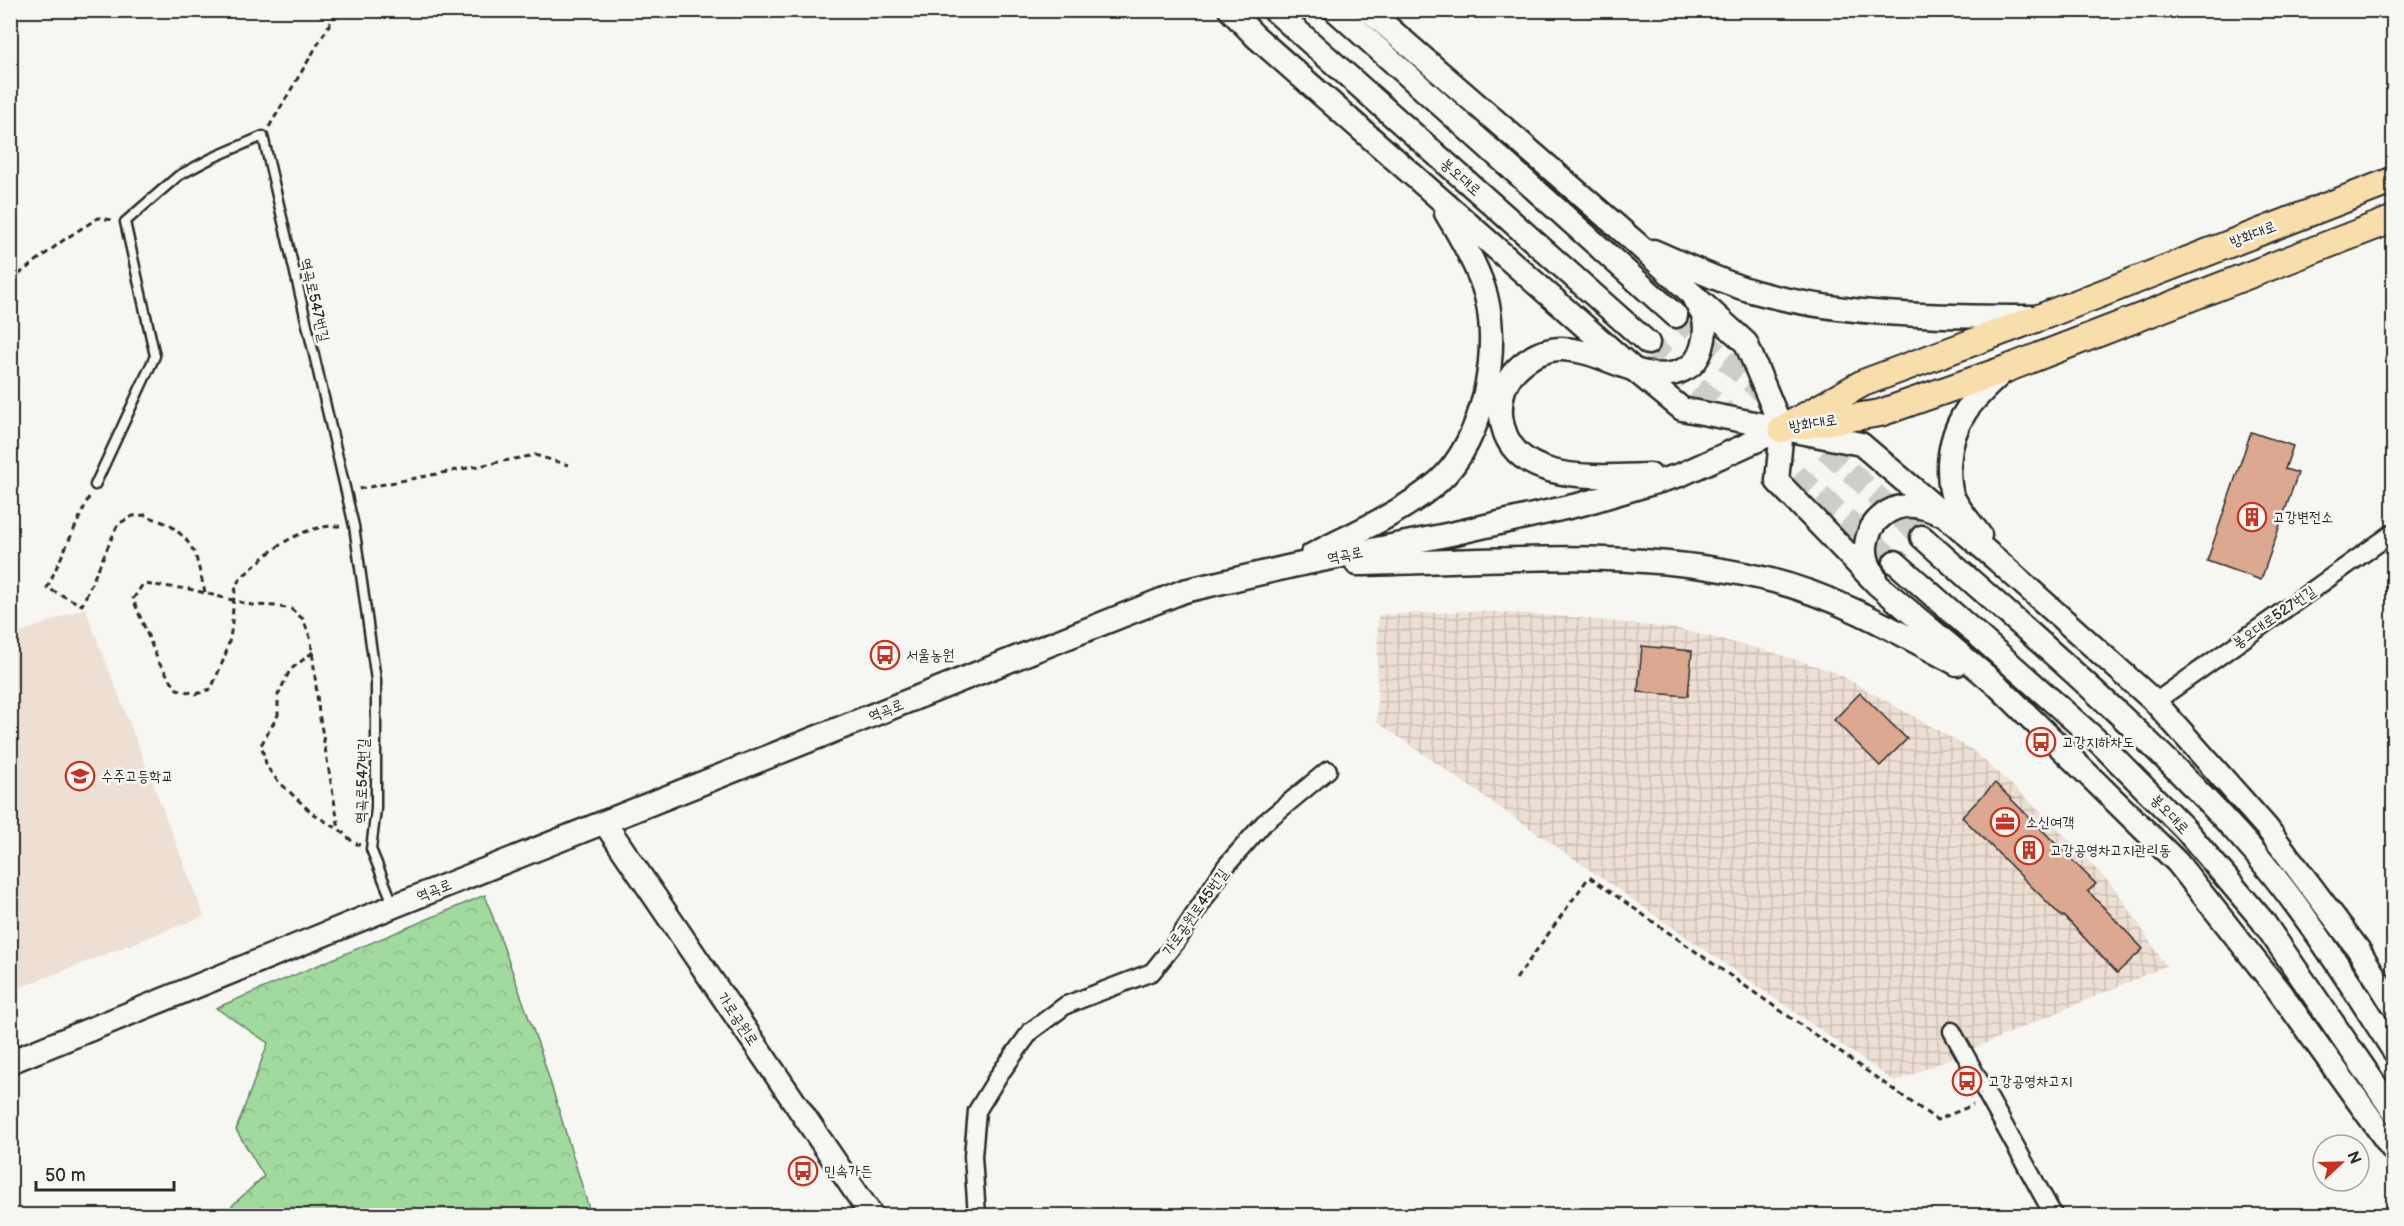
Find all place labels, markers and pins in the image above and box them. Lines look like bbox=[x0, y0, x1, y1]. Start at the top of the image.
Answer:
building icon: 고강변전소 bbox=[2236, 501, 2268, 533]
place label: 고강변전소 bbox=[2273, 508, 2333, 527]
bus stop icon: 서울농원 bbox=[869, 639, 901, 671]
place label: 서울농원 bbox=[906, 646, 954, 665]
bus stop icon: 고강지하차도 bbox=[2025, 726, 2057, 758]
place label: 고강지하차도 bbox=[2062, 733, 2134, 752]
school or university icon: 수주고등학교 bbox=[64, 760, 96, 792]
place label: 수주고등학교 bbox=[101, 767, 173, 786]
office icon: 소신여객 bbox=[1989, 806, 2021, 838]
place label: 소신여객 bbox=[2026, 813, 2074, 832]
building icon: 고강공영차고지관리동 bbox=[2013, 834, 2045, 866]
place label: 고강공영차고지관리동 bbox=[2050, 841, 2171, 860]
bus stop icon: 고강공영차고지 bbox=[1951, 1065, 1983, 1097]
place label: 고강공영차고지 bbox=[1988, 1072, 2073, 1091]
bus stop icon: 민속가든 bbox=[787, 1155, 819, 1187]
place label: 민속가든 bbox=[824, 1162, 872, 1181]

